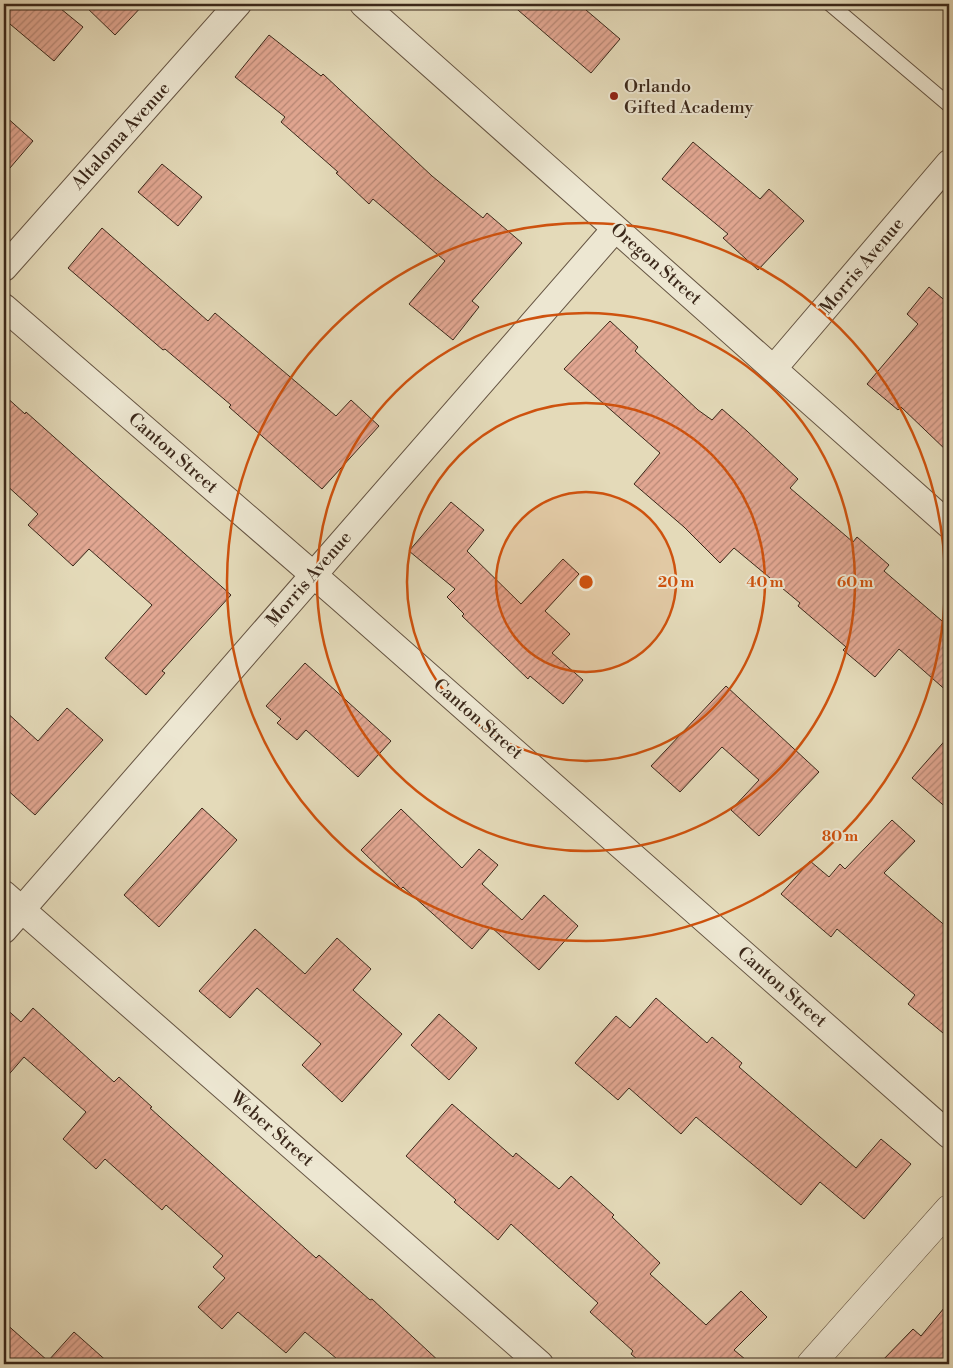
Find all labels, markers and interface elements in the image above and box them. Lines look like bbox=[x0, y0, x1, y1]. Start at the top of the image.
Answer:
place label: Orlando Gifted Academy bbox=[624, 75, 754, 119]
street label: Altaloma Avenue bbox=[66, 77, 175, 195]
marker: Orlando Gifted Academy bbox=[608, 90, 620, 102]
street label: Morris Avenue bbox=[815, 213, 909, 319]
street label: Oregon Street bbox=[606, 218, 707, 310]
street label: Canton Street bbox=[123, 408, 223, 499]
street label: Morris Avenue bbox=[261, 526, 357, 632]
centre of rings bbox=[577, 573, 595, 591]
text: 20 m bbox=[658, 573, 695, 592]
text: 40 m bbox=[746, 573, 784, 592]
text: 60 m bbox=[837, 573, 874, 592]
street label: Canton Street bbox=[428, 674, 528, 765]
text: 80 m bbox=[822, 827, 859, 846]
street label: Canton Street bbox=[732, 942, 832, 1033]
street label: Weber Street bbox=[224, 1086, 319, 1172]

